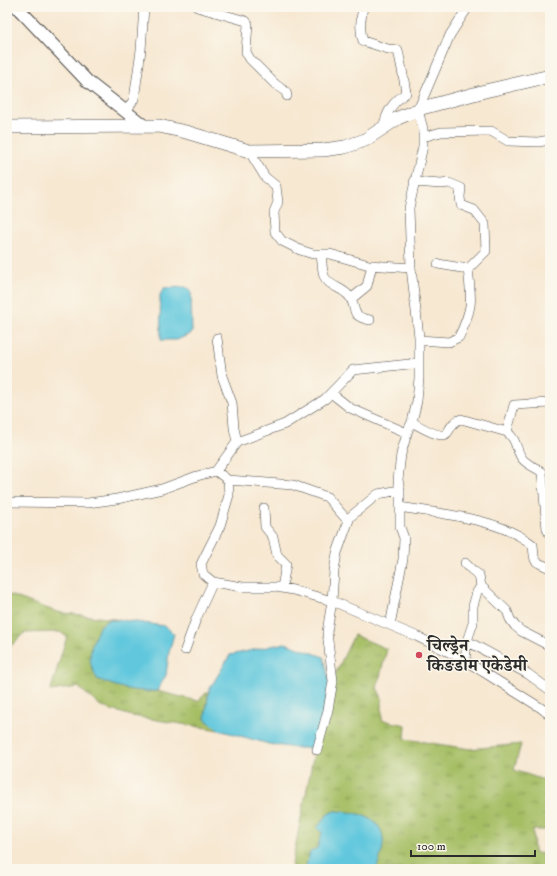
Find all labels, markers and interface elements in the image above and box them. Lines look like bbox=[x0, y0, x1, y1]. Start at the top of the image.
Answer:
place label: चिल्ड्रेन किङडोम एकेडेमी bbox=[425, 635, 529, 677]
marker: चिल्ड्रेन किङडोम एकेडेमी bbox=[414, 650, 424, 660]
scale bar bbox=[411, 832, 535, 858]
text: 100 m bbox=[417, 839, 446, 854]

